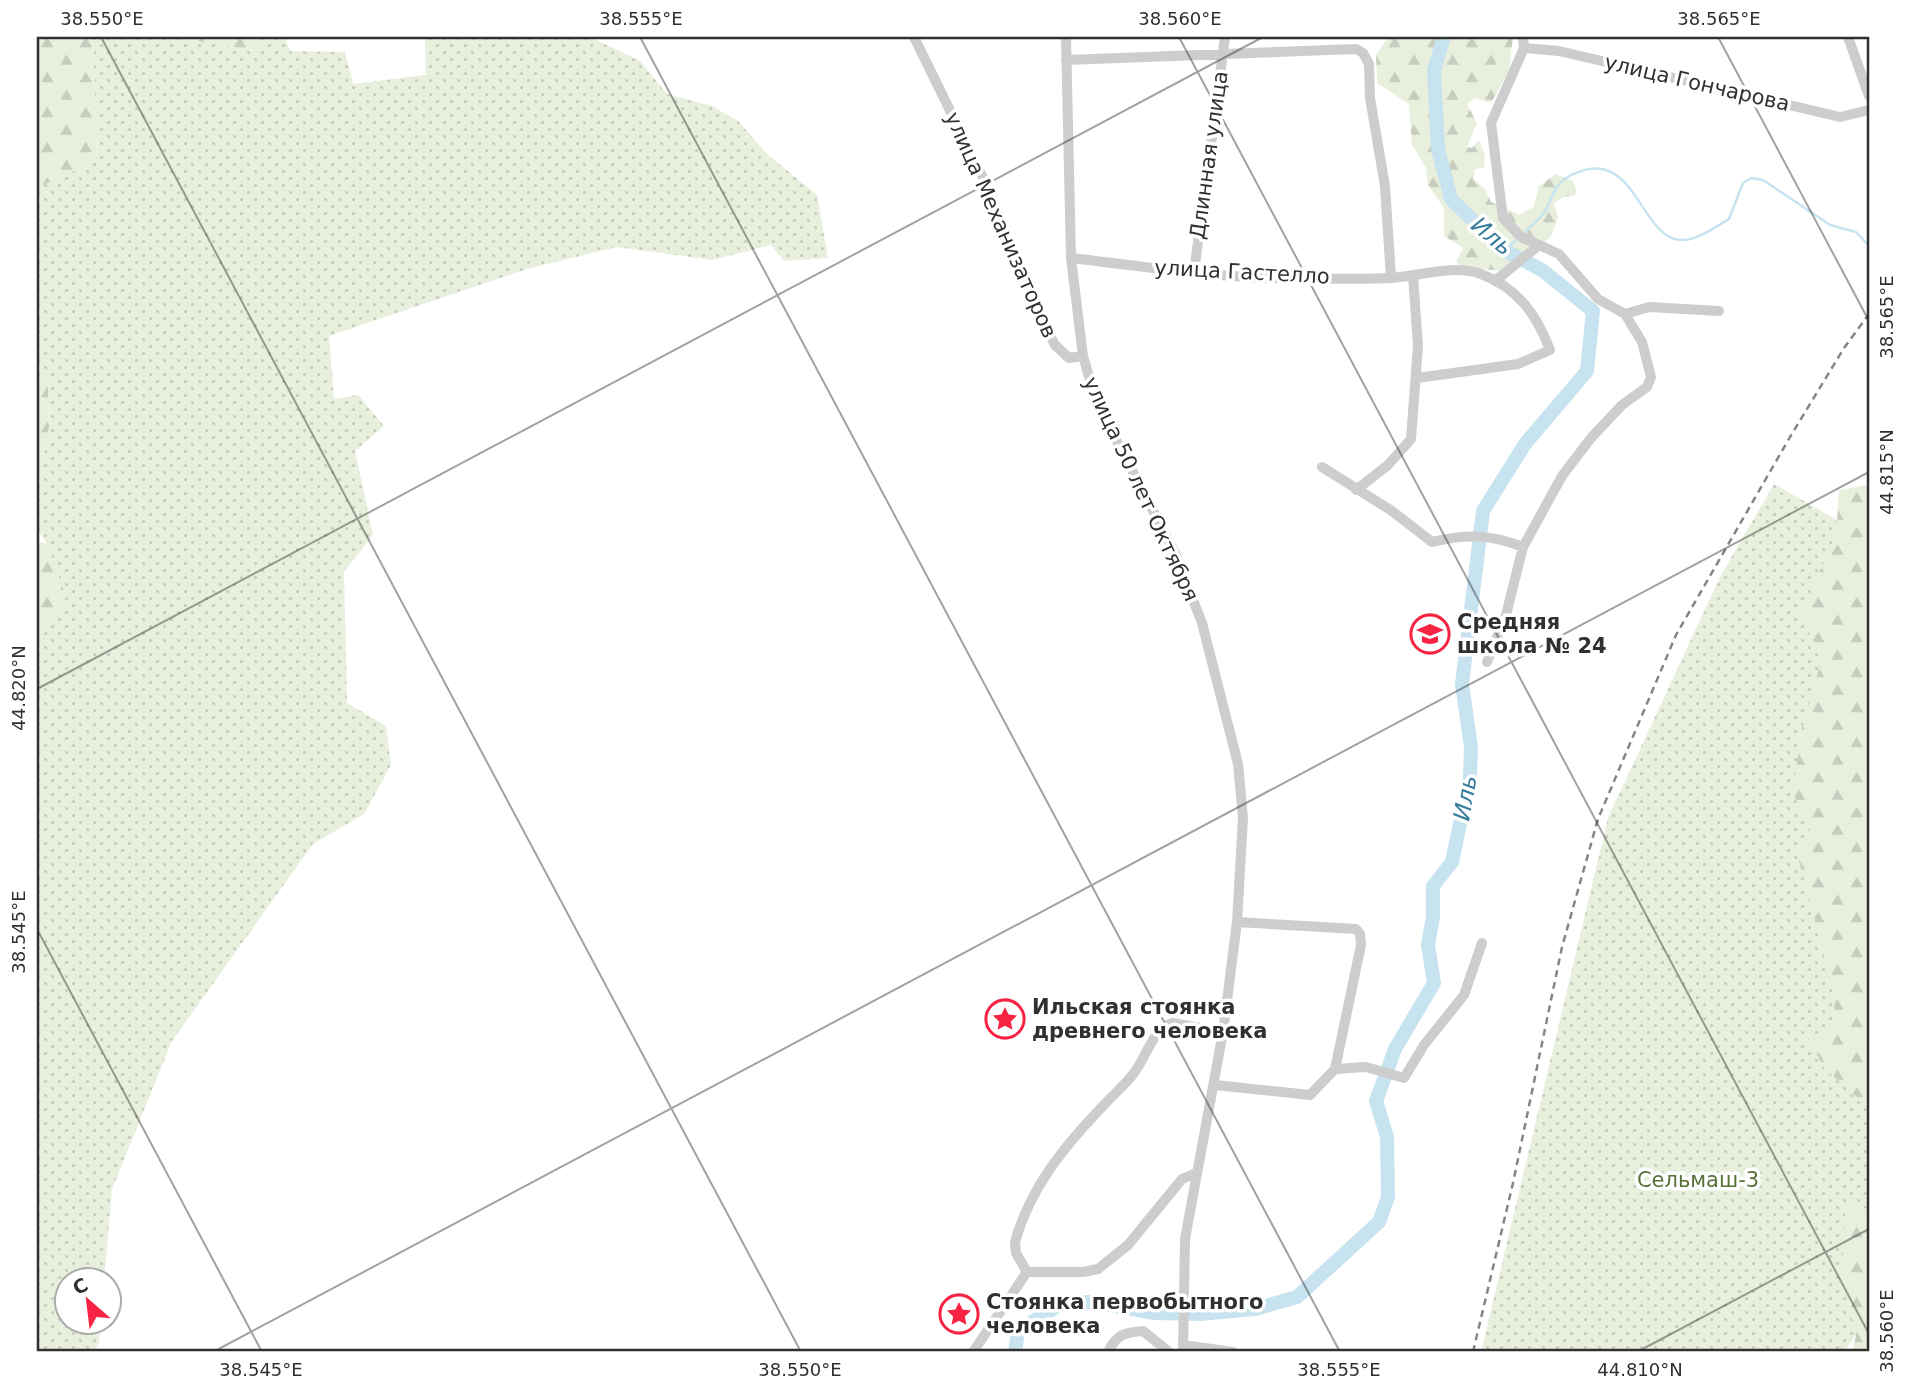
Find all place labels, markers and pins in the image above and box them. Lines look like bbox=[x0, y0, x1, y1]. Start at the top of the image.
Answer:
place label: Средняя школа № 24 bbox=[1457, 610, 1607, 658]
school or university icon: Средняя школа № 24 bbox=[1409, 613, 1451, 655]
place label: Ильская стоянка древнего человека bbox=[1032, 995, 1267, 1043]
place icon: Ильская стоянка древнего человека bbox=[984, 998, 1026, 1040]
place label: Стоянка первобытного человека bbox=[986, 1290, 1263, 1338]
place icon: Стоянка первобытного человека bbox=[938, 1293, 980, 1335]

